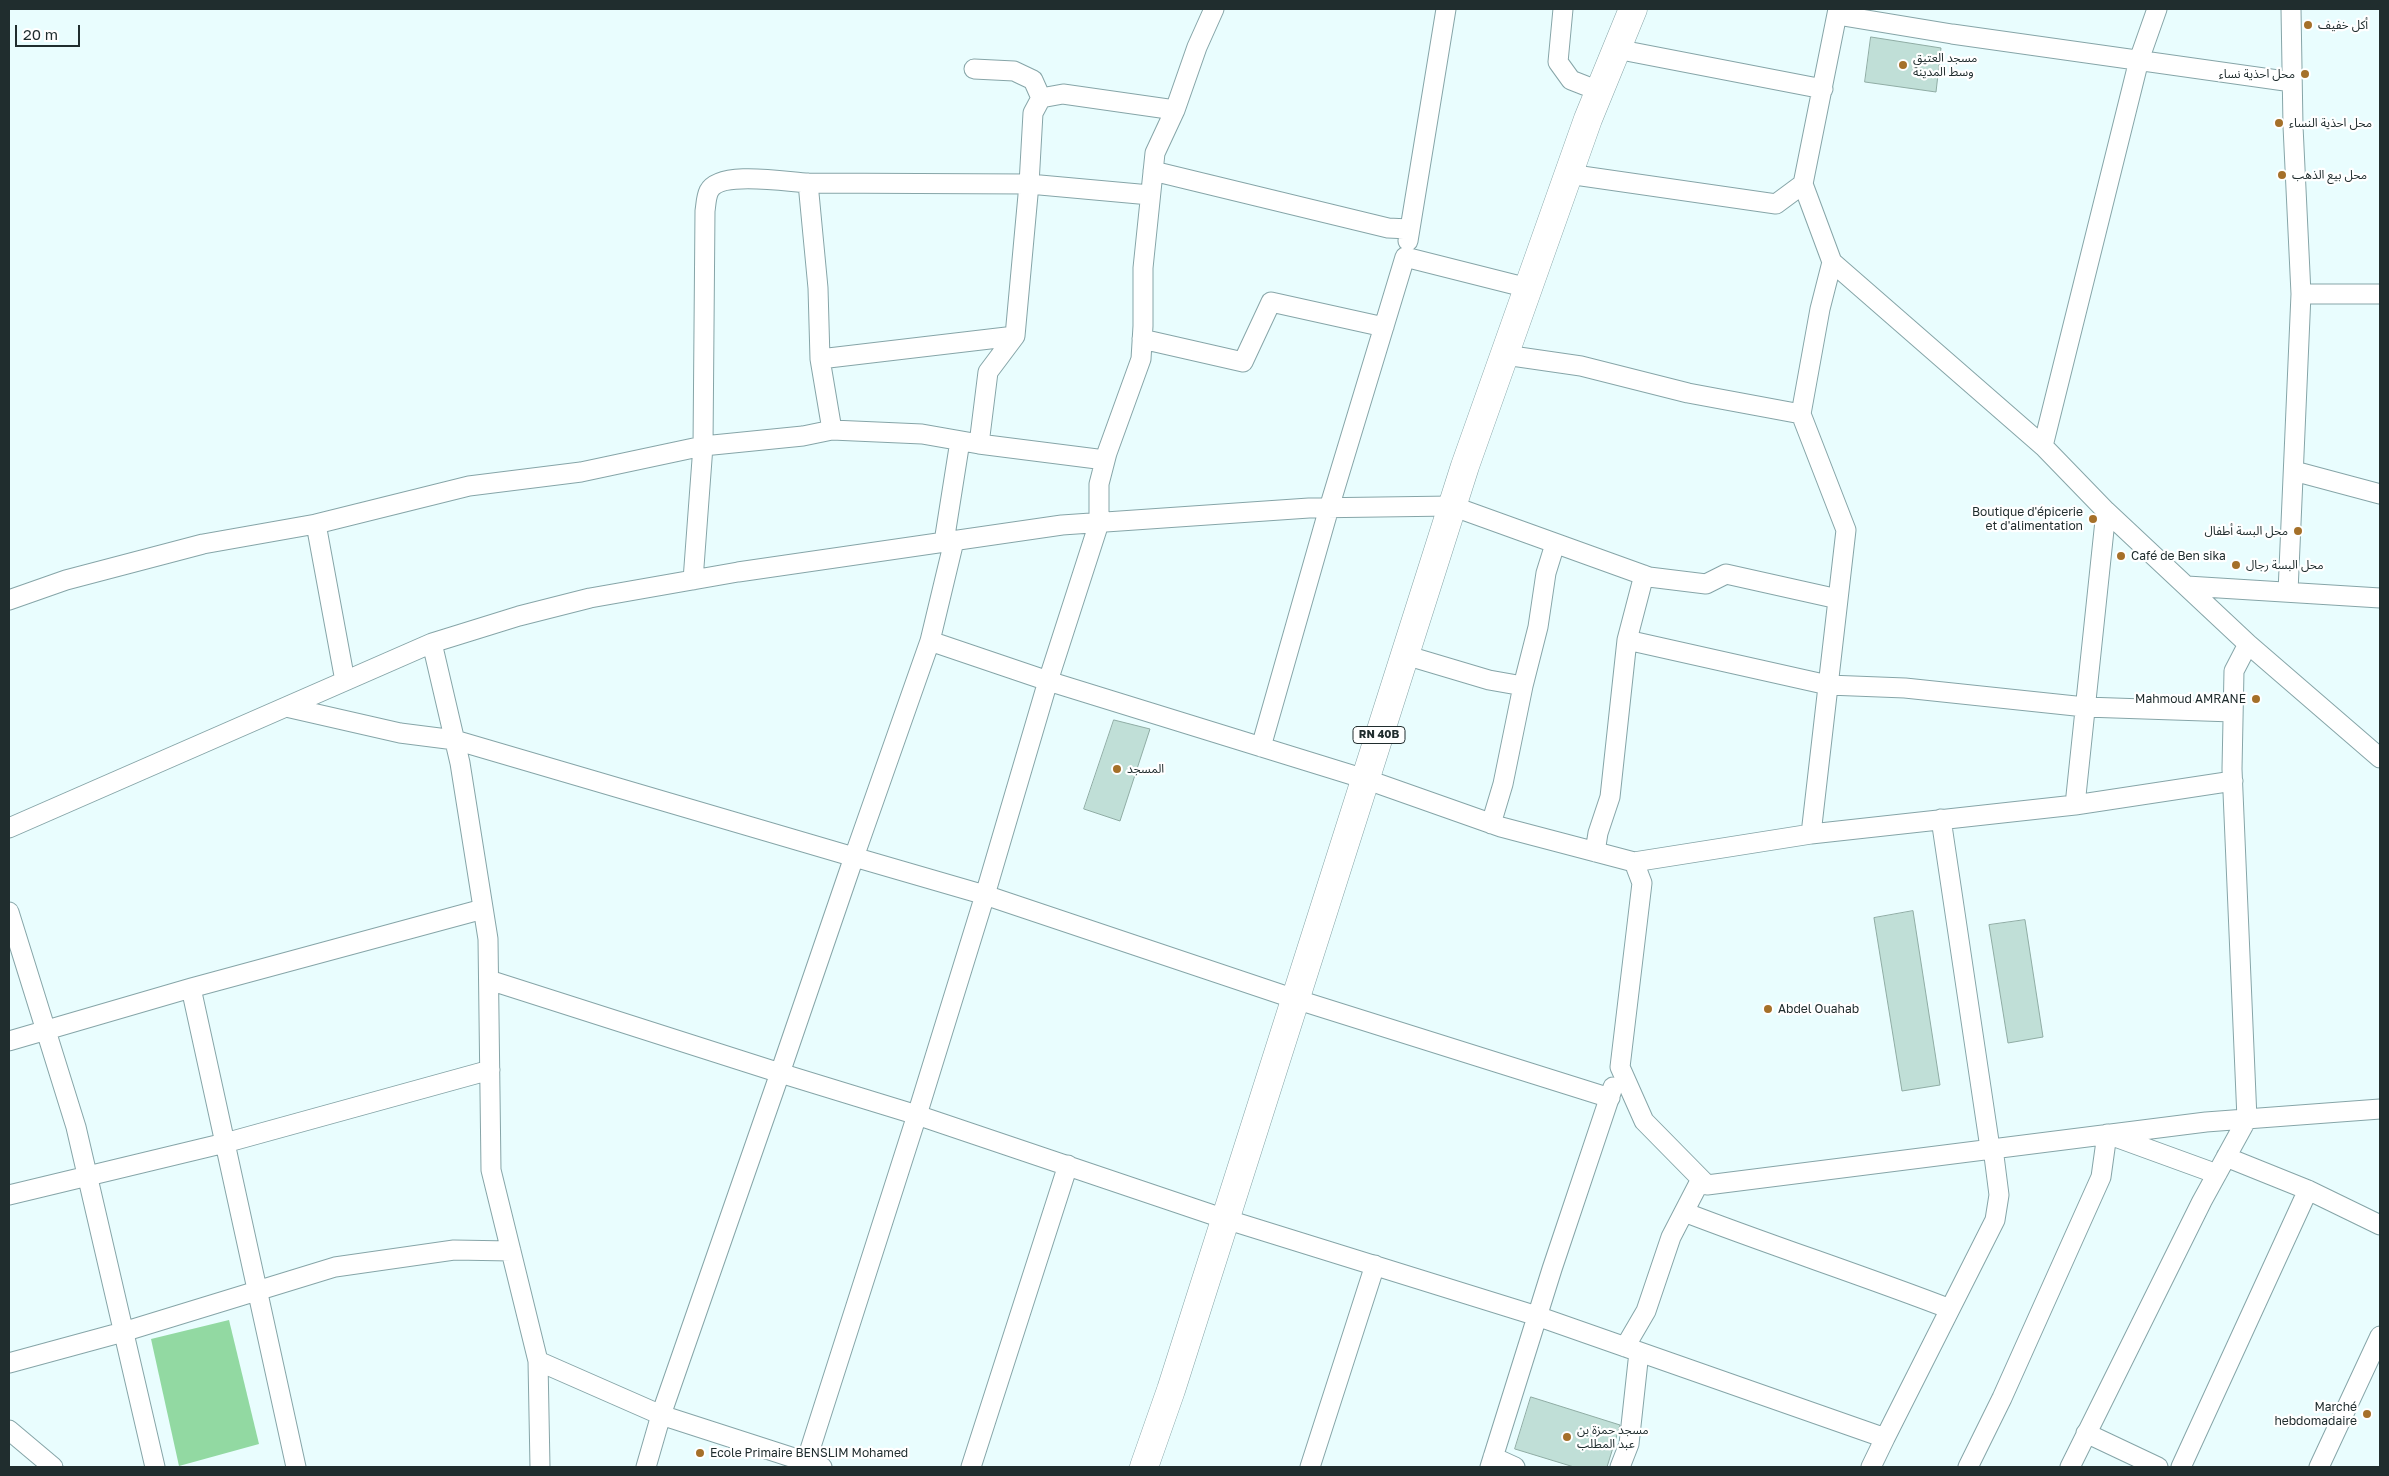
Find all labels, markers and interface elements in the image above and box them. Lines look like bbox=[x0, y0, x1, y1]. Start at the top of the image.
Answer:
scale bar bbox=[18, 15, 82, 47]
place label: أكل خفيف bbox=[2318, 18, 2368, 32]
marker: أكل خفيف bbox=[2302, 19, 2314, 31]
text: 20 m bbox=[23, 25, 58, 43]
place label: مسجد العتيق وسط المدينة bbox=[1913, 51, 1977, 79]
marker: مسجد العتيق وسط المدينة bbox=[1897, 59, 1909, 71]
place label: محل احذية نساء bbox=[2219, 67, 2295, 81]
marker: محل احذية نساء bbox=[2299, 68, 2311, 80]
place label: محل احذية النساء bbox=[2289, 116, 2372, 130]
marker: محل احذية النساء bbox=[2273, 117, 2285, 129]
place label: محل بيع الذهب bbox=[2292, 168, 2367, 182]
marker: محل بيع الذهب bbox=[2276, 169, 2288, 181]
place label: Boutique d'épicerie et d'alimentation bbox=[1972, 505, 2083, 533]
marker: Boutique d'épicerie et d'alimentation bbox=[2087, 513, 2099, 525]
place label: محل البسة أطفال bbox=[2204, 524, 2288, 538]
marker: محل البسة أطفال bbox=[2292, 525, 2304, 537]
place label: Café de Ben sika bbox=[2131, 549, 2226, 563]
marker: Café de Ben sika bbox=[2115, 550, 2127, 562]
place label: محل البسة رجال bbox=[2246, 558, 2324, 572]
marker: محل البسة رجال bbox=[2230, 559, 2242, 571]
place label: Mahmoud AMRANE bbox=[2135, 692, 2246, 706]
marker: Mahmoud AMRANE bbox=[2250, 693, 2262, 705]
road number: RN 40B bbox=[1353, 726, 1405, 744]
place label: المسجد bbox=[1127, 762, 1164, 776]
marker: المسجد bbox=[1111, 763, 1123, 775]
place label: Abdel Ouahab bbox=[1778, 1002, 1859, 1016]
marker: Abdel Ouahab bbox=[1762, 1003, 1774, 1015]
place label: Marché hebdomadaire bbox=[2274, 1400, 2357, 1428]
marker: Marché hebdomadaire bbox=[2361, 1408, 2373, 1420]
place label: مسجد حمزة بن عبد المطلب bbox=[1577, 1423, 1649, 1451]
marker: مسجد حمزة بن عبد المطلب bbox=[1561, 1431, 1573, 1443]
place label: Ecole Primaire BENSLIM Mohamed bbox=[710, 1446, 908, 1460]
marker: Ecole Primaire BENSLIM Mohamed bbox=[694, 1447, 706, 1459]

